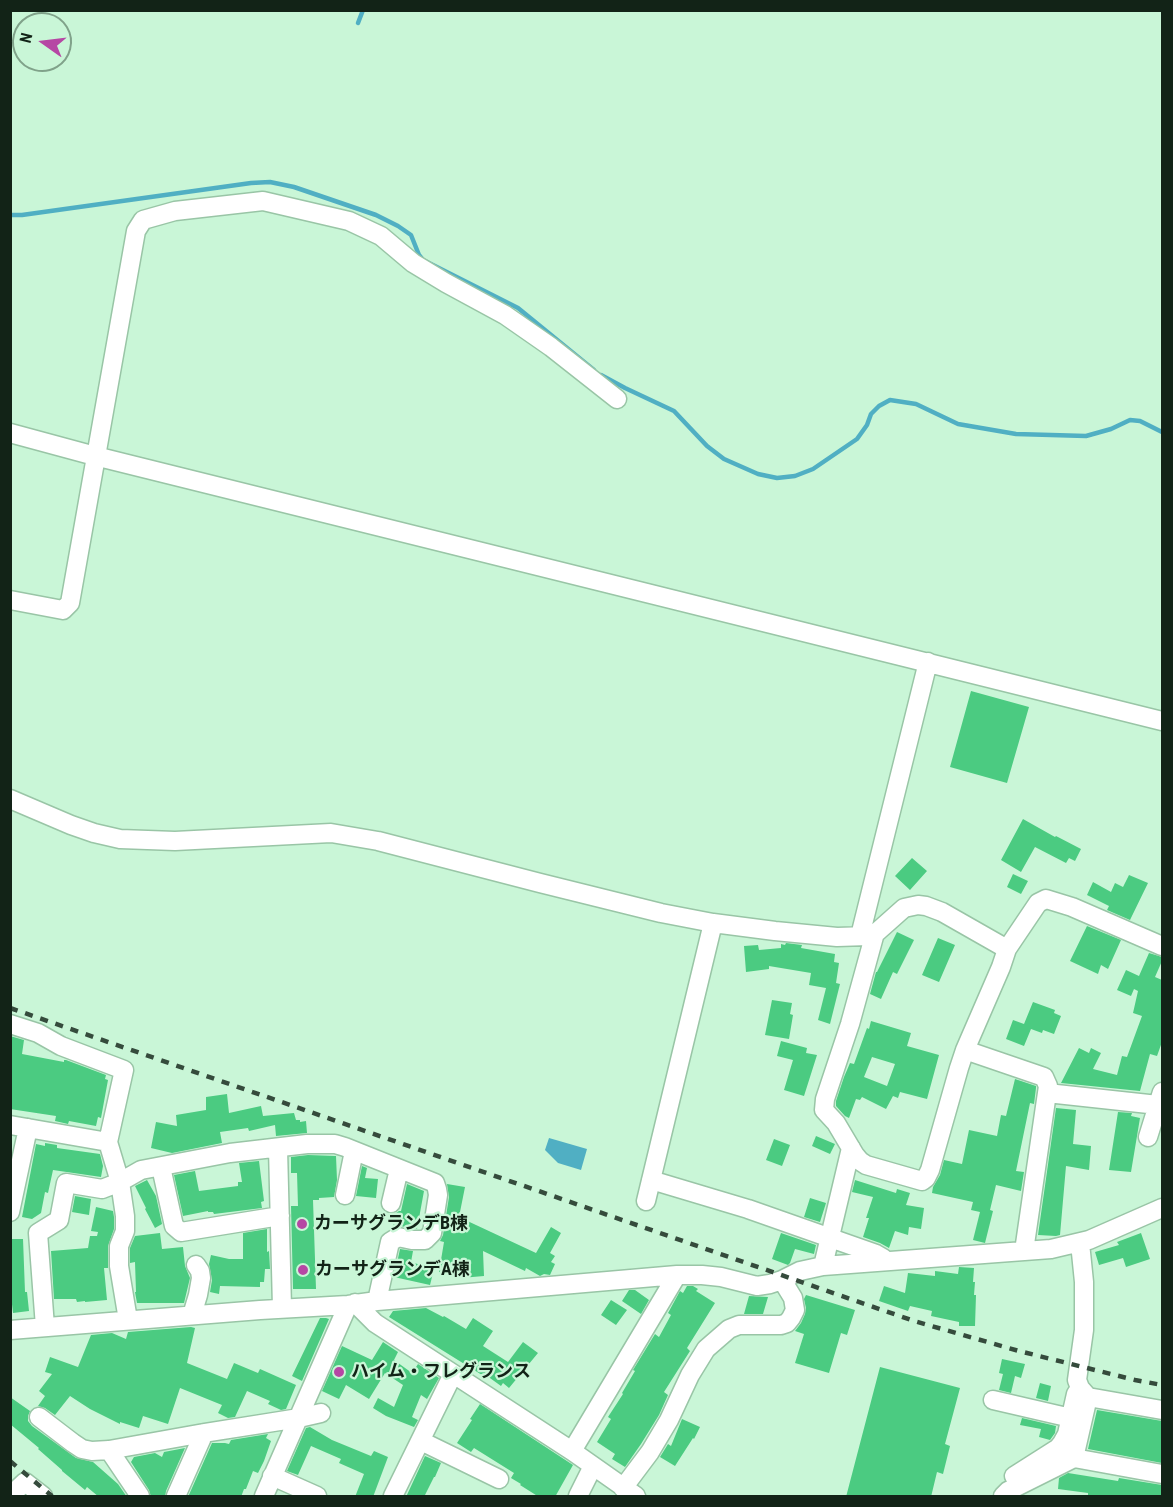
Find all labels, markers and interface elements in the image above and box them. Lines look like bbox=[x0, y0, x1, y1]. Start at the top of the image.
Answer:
north arrow bbox=[12, 12, 72, 72]
text: N bbox=[16, 31, 36, 45]
place label: カーサグランデB棟 bbox=[314, 1213, 468, 1235]
marker: カーサグランデB棟 bbox=[295, 1217, 309, 1231]
place label: カーサグランデA棟 bbox=[315, 1259, 470, 1281]
marker: カーサグランデA棟 bbox=[296, 1263, 310, 1277]
place label: ハイム・フレグランス bbox=[351, 1361, 531, 1383]
marker: ハイム・フレグランス bbox=[332, 1365, 346, 1379]

